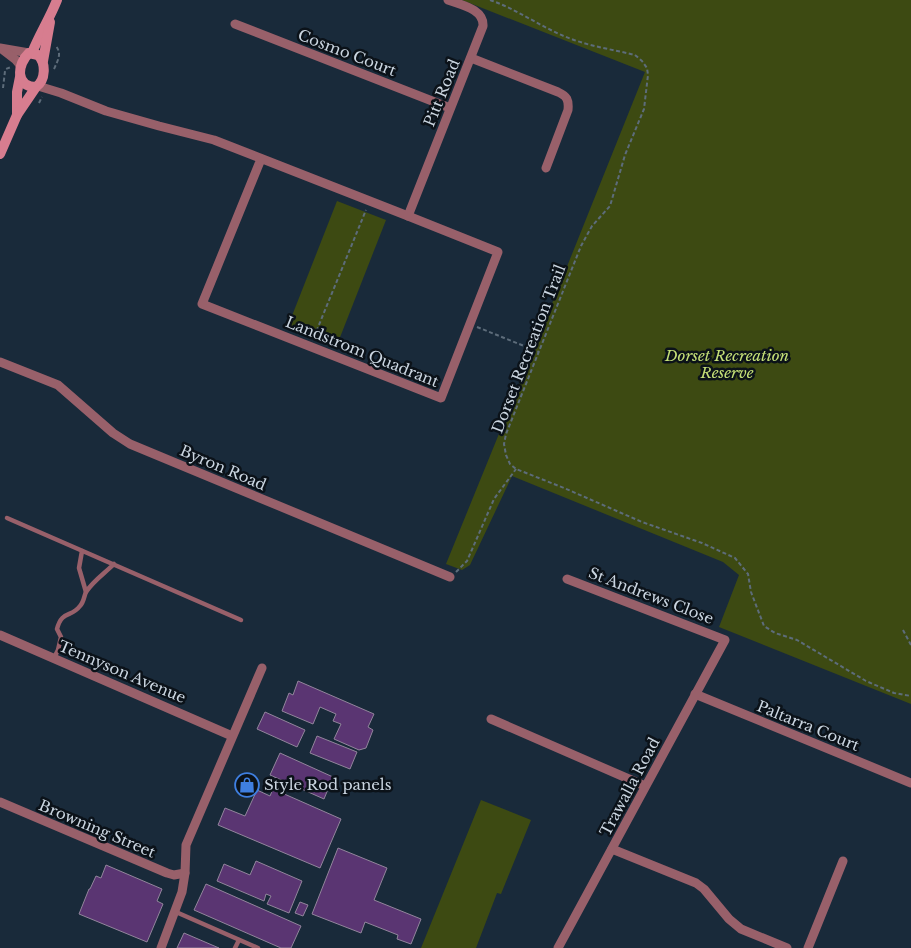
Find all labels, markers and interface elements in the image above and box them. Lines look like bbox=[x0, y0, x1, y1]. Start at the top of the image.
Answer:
street label: Cosmo Court bbox=[295, 25, 399, 80]
street label: Pitt Road bbox=[419, 56, 464, 129]
street label: Dorset Recreation Trail bbox=[488, 262, 570, 436]
street label: Landstrom Quadrant bbox=[283, 312, 442, 391]
park label: Dorset Recreation Reserve bbox=[664, 346, 789, 382]
street label: Byron Road bbox=[177, 441, 269, 494]
street label: St Andrews Close bbox=[586, 563, 716, 628]
street label: Tennyson Avenue bbox=[56, 636, 189, 707]
street label: Paltarra Court bbox=[754, 696, 862, 755]
street label: Trawalla Road bbox=[596, 734, 664, 839]
shop icon: Style Rod panels bbox=[234, 772, 260, 798]
place label: Style Rod panels bbox=[264, 775, 392, 794]
street label: Browning Street bbox=[36, 795, 159, 862]

